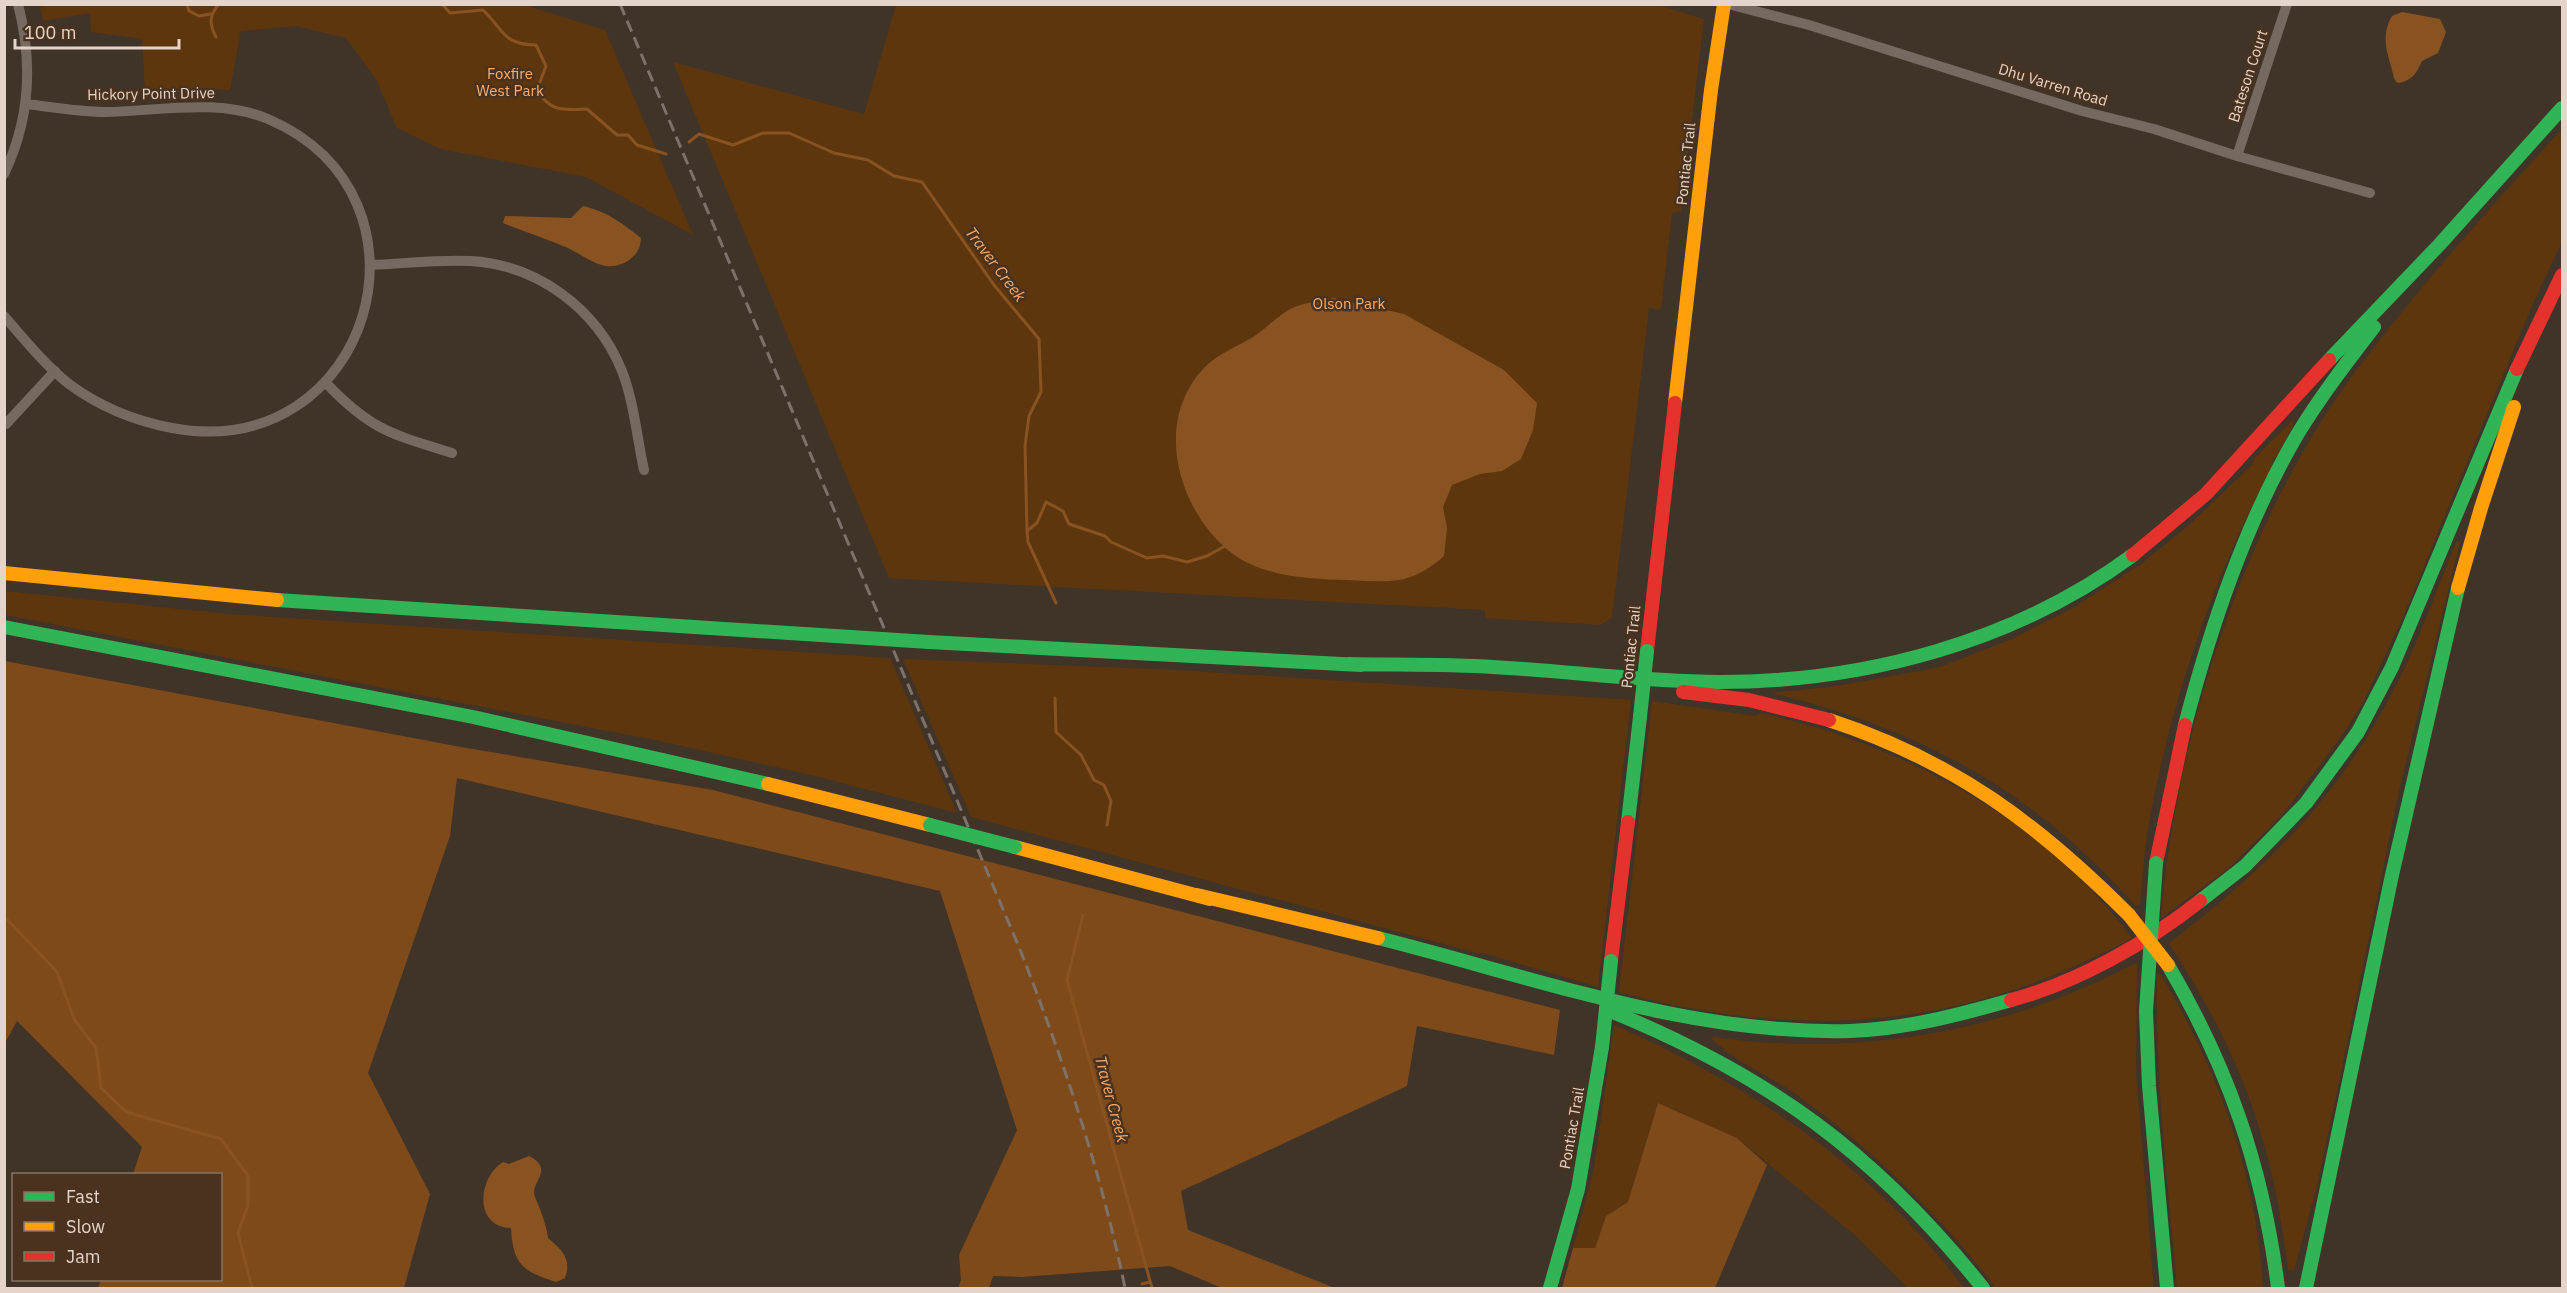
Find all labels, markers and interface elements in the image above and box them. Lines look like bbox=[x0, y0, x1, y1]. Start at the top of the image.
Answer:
scale bar bbox=[15, 12, 178, 50]
text: 100 m bbox=[24, 21, 76, 44]
street label: Bateson Court bbox=[2224, 27, 2271, 124]
street label: Dhu Varren Road bbox=[1996, 59, 2110, 110]
park label: Foxfire West Park bbox=[476, 64, 544, 100]
street label: Hickory Point Drive bbox=[87, 83, 215, 104]
street label: Pontiac Trail bbox=[1672, 122, 1699, 206]
water label: Traver Creek bbox=[961, 223, 1031, 306]
park label: Olson Park bbox=[1313, 294, 1386, 313]
street label: Pontiac Trail bbox=[1617, 605, 1644, 689]
water label: Traver Creek bbox=[1091, 1054, 1133, 1145]
street label: Pontiac Trail bbox=[1555, 1085, 1588, 1170]
legend bbox=[12, 1173, 222, 1281]
text: Fast bbox=[66, 1185, 100, 1208]
text: Slow bbox=[66, 1215, 105, 1238]
text: Jam bbox=[66, 1245, 101, 1268]

